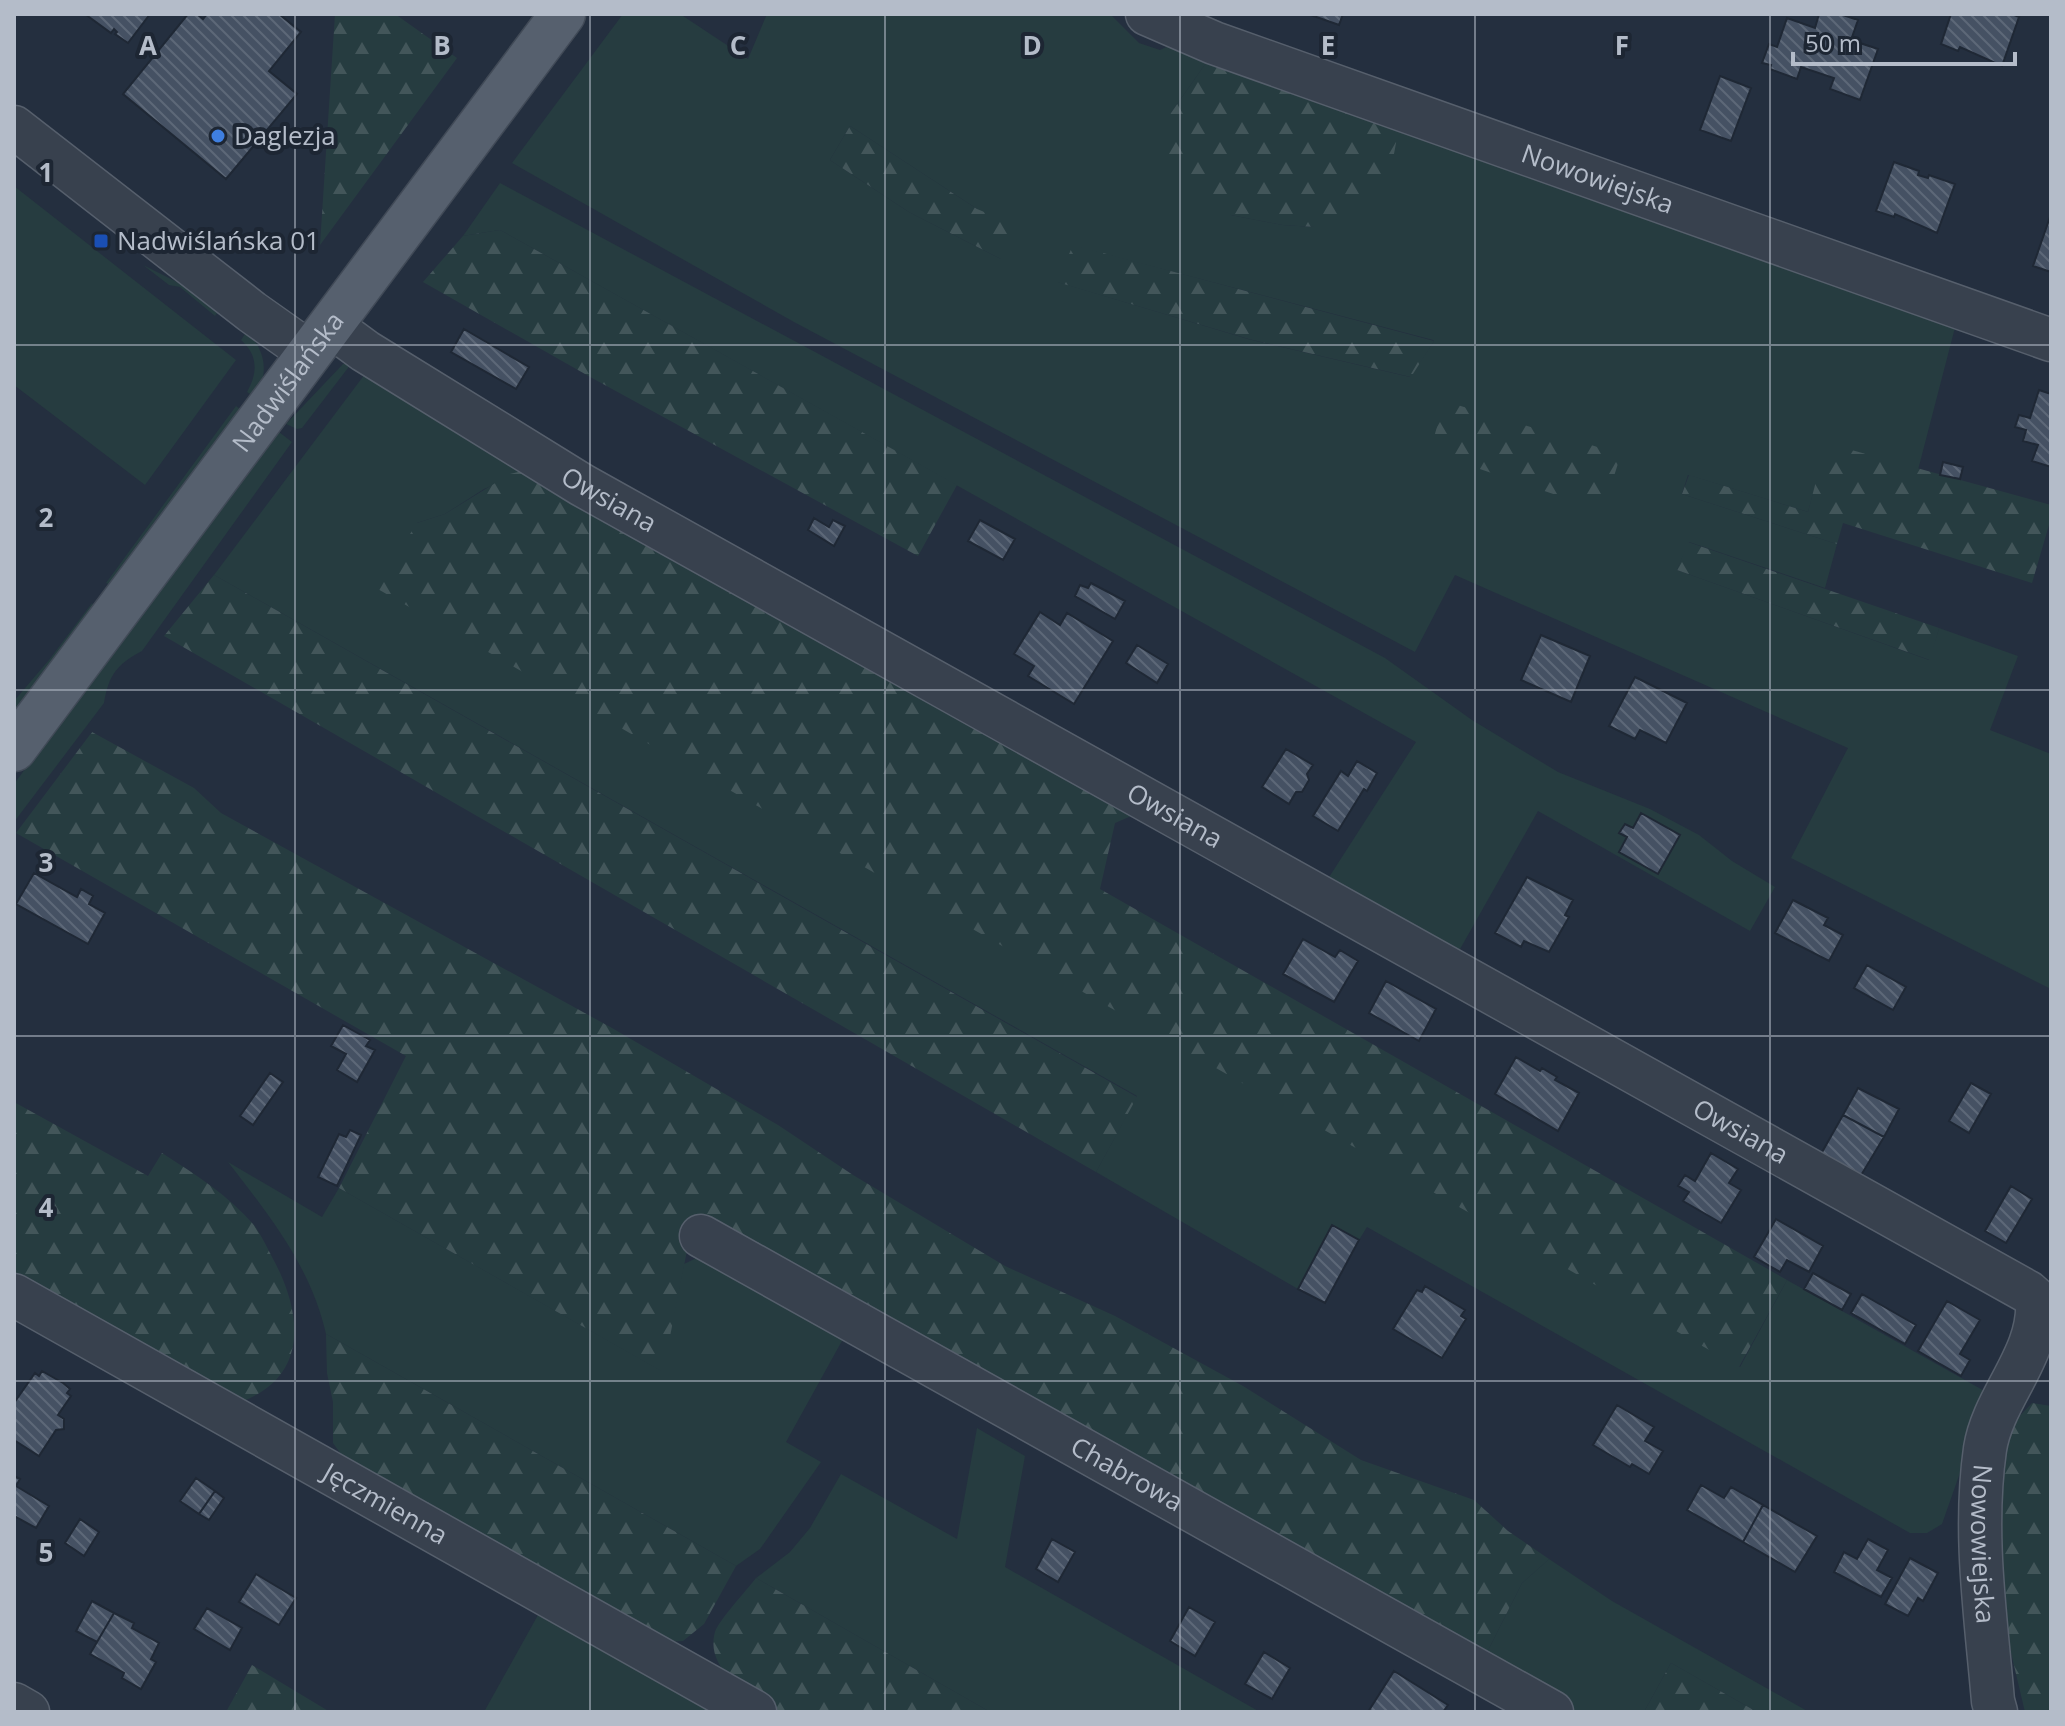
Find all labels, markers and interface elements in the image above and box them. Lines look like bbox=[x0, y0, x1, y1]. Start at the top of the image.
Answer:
scale bar bbox=[1793, 16, 2015, 66]
text: 50 m bbox=[1805, 26, 1861, 59]
text: A bbox=[139, 27, 157, 63]
text: B bbox=[433, 27, 451, 63]
text: C bbox=[730, 27, 746, 63]
text: D bbox=[1022, 27, 1042, 63]
text: E bbox=[1321, 27, 1335, 63]
text: F bbox=[1615, 27, 1629, 63]
place label: Daglezja bbox=[234, 117, 336, 153]
marker: Daglezja bbox=[209, 127, 227, 145]
street label: Nowowiejska bbox=[1517, 135, 1679, 222]
text: 1 bbox=[39, 154, 53, 190]
place label: Nadwiślańska 01 bbox=[117, 222, 320, 258]
marker: Nadwiślańska 01 bbox=[92, 232, 110, 250]
street label: Nadwiślańska bbox=[223, 304, 352, 459]
street label: Owsiana bbox=[555, 458, 664, 540]
text: 2 bbox=[39, 499, 54, 535]
street label: Owsiana bbox=[1121, 774, 1229, 856]
text: 3 bbox=[39, 844, 53, 880]
street label: Owsiana bbox=[1687, 1090, 1795, 1172]
text: 4 bbox=[39, 1189, 54, 1225]
street label: Chabrowa bbox=[1065, 1427, 1190, 1519]
street label: Jęczmienna bbox=[314, 1452, 455, 1553]
street label: Nowowiejska bbox=[1963, 1463, 2005, 1625]
text: 5 bbox=[39, 1534, 53, 1570]

